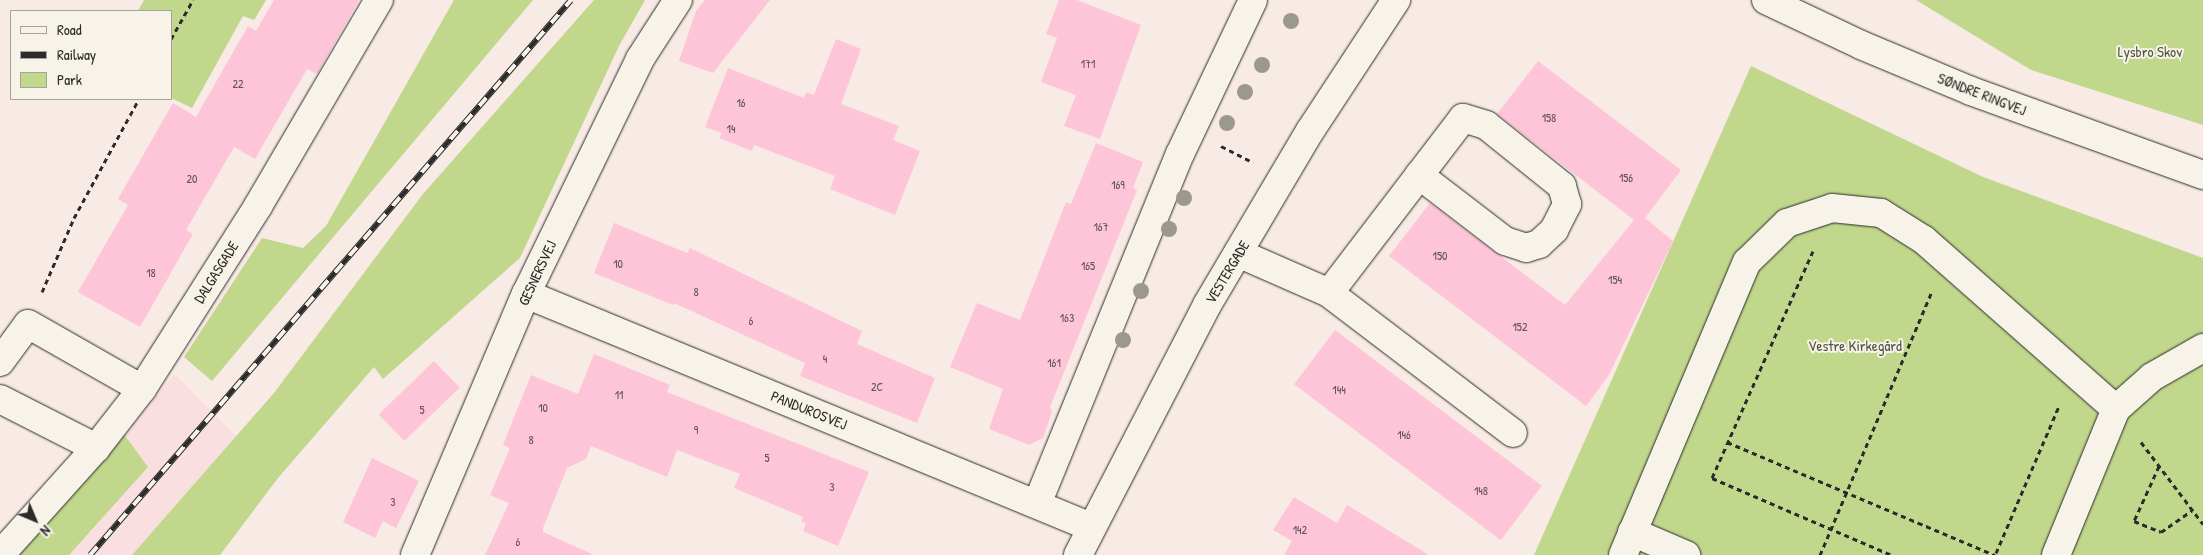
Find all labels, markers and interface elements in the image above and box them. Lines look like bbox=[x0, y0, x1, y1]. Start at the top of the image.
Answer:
legend bbox=[10, 10, 172, 100]
text: Road bbox=[57, 19, 82, 40]
park label: Lysbro Skov bbox=[2118, 43, 2182, 61]
text: Railway bbox=[57, 44, 96, 65]
house number: 171 bbox=[1081, 57, 1095, 71]
text: Park bbox=[57, 69, 82, 90]
street label: SØNDRE RINGVEJ bbox=[1935, 69, 2029, 119]
house number: 22 bbox=[232, 77, 244, 91]
house number: 16 bbox=[736, 96, 746, 110]
house number: 158 bbox=[1542, 111, 1556, 125]
house number: 14 bbox=[727, 122, 735, 136]
house number: 156 bbox=[1619, 171, 1633, 185]
house number: 20 bbox=[187, 172, 197, 186]
house number: 169 bbox=[1111, 178, 1125, 192]
house number: 167 bbox=[1093, 220, 1109, 234]
street label: VESTERGADE bbox=[1201, 237, 1253, 307]
street label: DALGASGADE bbox=[190, 238, 242, 306]
street label: GESNERSVEJ bbox=[514, 238, 560, 308]
house number: 150 bbox=[1433, 249, 1447, 263]
house number: 10 bbox=[613, 257, 623, 271]
house number: 165 bbox=[1081, 259, 1095, 273]
house number: 18 bbox=[146, 266, 156, 280]
house number: 154 bbox=[1608, 273, 1622, 287]
house number: 8 bbox=[693, 285, 699, 299]
house number: 163 bbox=[1060, 311, 1074, 325]
house number: 6 bbox=[749, 314, 753, 328]
house number: 152 bbox=[1512, 320, 1528, 334]
park label: Vestre Kirkegård bbox=[1808, 337, 1902, 355]
house number: 4 bbox=[823, 352, 827, 366]
house number: 161 bbox=[1047, 356, 1061, 370]
house number: 2C bbox=[871, 380, 883, 394]
house number: 144 bbox=[1332, 383, 1346, 397]
street label: PANDUROSVEJ bbox=[768, 387, 850, 433]
house number: 11 bbox=[615, 388, 623, 402]
house number: 10 bbox=[538, 401, 548, 415]
house number: 5 bbox=[419, 403, 425, 417]
house number: 9 bbox=[694, 423, 698, 437]
house number: 146 bbox=[1397, 428, 1411, 442]
house number: 8 bbox=[528, 433, 534, 447]
house number: 5 bbox=[764, 451, 770, 465]
house number: 3 bbox=[829, 480, 835, 494]
house number: 148 bbox=[1474, 484, 1488, 498]
north arrow bbox=[10, 495, 60, 545]
house number: 3 bbox=[390, 495, 396, 509]
text: N bbox=[37, 522, 55, 540]
house number: 142 bbox=[1293, 523, 1307, 537]
house number: 6 bbox=[516, 535, 520, 549]

